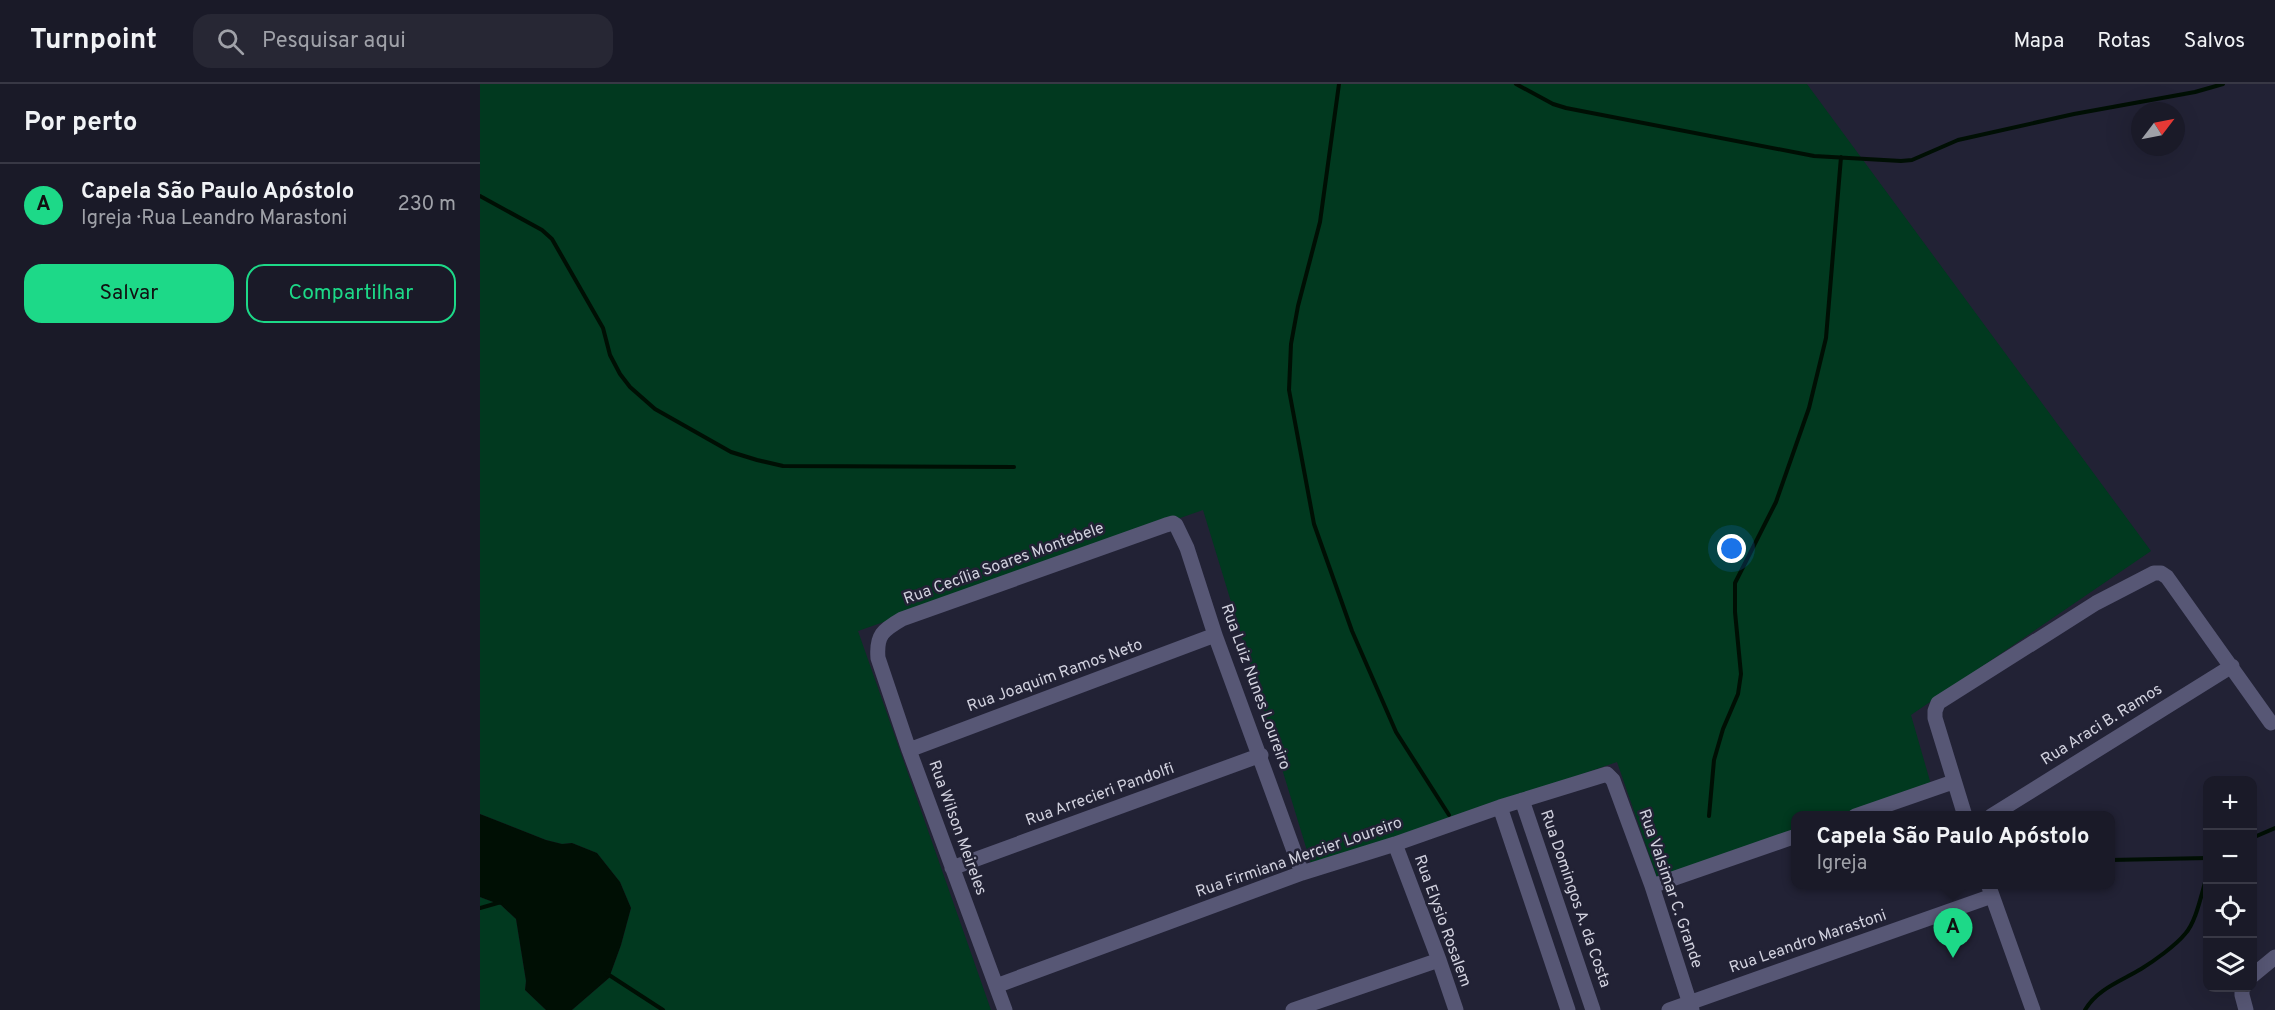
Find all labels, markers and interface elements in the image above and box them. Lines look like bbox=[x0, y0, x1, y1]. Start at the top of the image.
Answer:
search box bbox=[193, 14, 613, 68]
text: Turnpoint bbox=[30, 23, 157, 59]
icon: search bbox=[214, 25, 247, 58]
text: Pesquisar aqui bbox=[262, 28, 406, 55]
text: Mapa bbox=[2014, 28, 2064, 55]
text: Rotas bbox=[2097, 28, 2151, 55]
text: Salvos bbox=[2184, 28, 2245, 55]
north arrow bbox=[2131, 102, 2185, 156]
text: Por perto bbox=[24, 107, 138, 140]
text: Capela São Paulo Apóstolo bbox=[81, 179, 354, 206]
text: A bbox=[36, 192, 51, 218]
text: 230 m bbox=[397, 192, 456, 218]
text: Igreja · Rua Leandro Marastoni bbox=[81, 206, 347, 232]
button: Salvar bbox=[24, 264, 234, 323]
button: Compartilhar bbox=[246, 264, 456, 323]
street label: Rua Cecília Soares Montebele bbox=[901, 518, 1107, 610]
your location bbox=[1717, 534, 1746, 563]
street label: Rua Luiz Nunes Loureiro bbox=[1216, 601, 1294, 773]
street label: Rua Joaquim Ramos Neto bbox=[965, 635, 1145, 717]
street label: Rua Araci B. Ramos bbox=[2038, 680, 2166, 770]
street label: Rua Wilson Meireles bbox=[923, 758, 991, 898]
street label: Rua Arrecieri Pandolfi bbox=[1023, 759, 1177, 831]
map controls bbox=[2203, 776, 2257, 992]
button: + bbox=[2203, 776, 2257, 830]
street label: Rua Domingos A. da Costa bbox=[1535, 807, 1615, 991]
street label: Rua Valsimar C. Grande bbox=[1633, 807, 1707, 971]
popup bbox=[1791, 811, 2115, 889]
street label: Rua Firmiana Mercier Loureiro bbox=[1193, 813, 1405, 903]
text: Capela São Paulo Apóstolo bbox=[1816, 824, 2090, 851]
button: − bbox=[2203, 830, 2257, 884]
text: Igreja bbox=[1816, 851, 1867, 877]
street label: Rua Elysio Rosalem bbox=[1409, 852, 1475, 990]
button: locate bbox=[2203, 884, 2257, 938]
street label: Rua Leandro Marastoni bbox=[1727, 906, 1889, 978]
pin: A bbox=[1934, 908, 1972, 958]
button: layers bbox=[2203, 938, 2257, 992]

